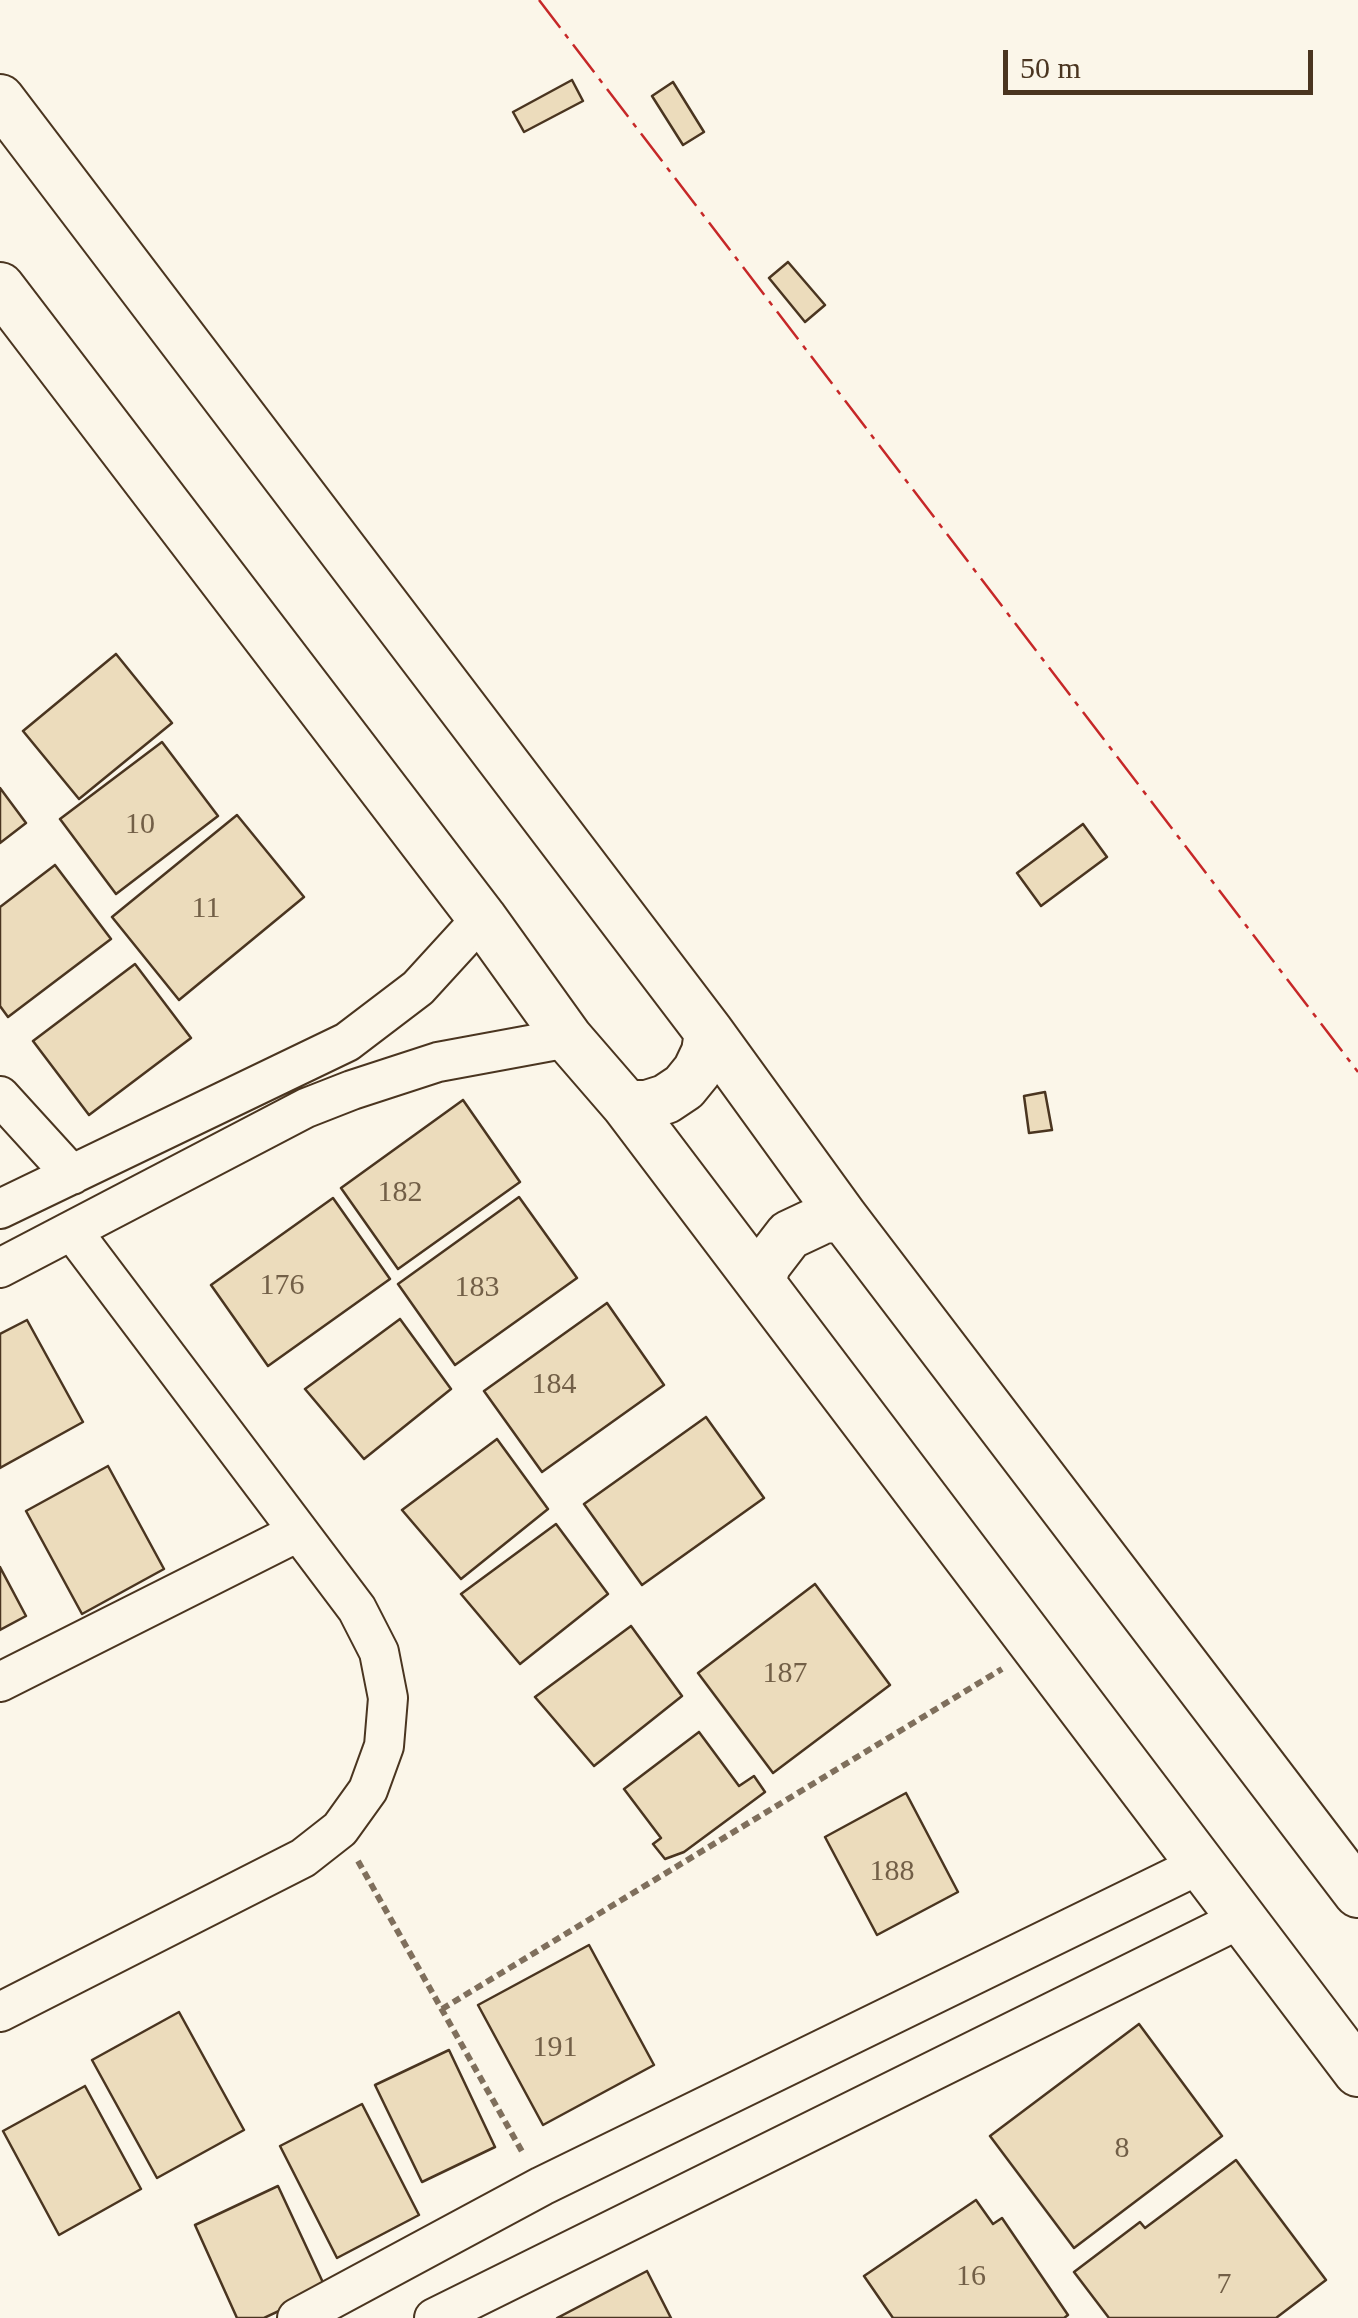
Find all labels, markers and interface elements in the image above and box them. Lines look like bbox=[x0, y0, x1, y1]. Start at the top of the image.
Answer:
scale bar bbox=[1008, 30, 1318, 92]
text: 50 m bbox=[1020, 51, 1081, 84]
house number: 10 bbox=[125, 807, 155, 843]
house number: 11 bbox=[192, 891, 220, 927]
house number: 182 bbox=[378, 1175, 422, 1211]
house number: 176 bbox=[260, 1268, 304, 1304]
house number: 183 bbox=[454, 1270, 500, 1306]
house number: 184 bbox=[532, 1367, 576, 1403]
house number: 187 bbox=[762, 1656, 808, 1692]
house number: 188 bbox=[870, 1854, 914, 1890]
house number: 191 bbox=[532, 2030, 578, 2066]
house number: 8 bbox=[1114, 2131, 1130, 2167]
house number: 16 bbox=[956, 2259, 986, 2295]
house number: 7 bbox=[1216, 2267, 1232, 2303]

